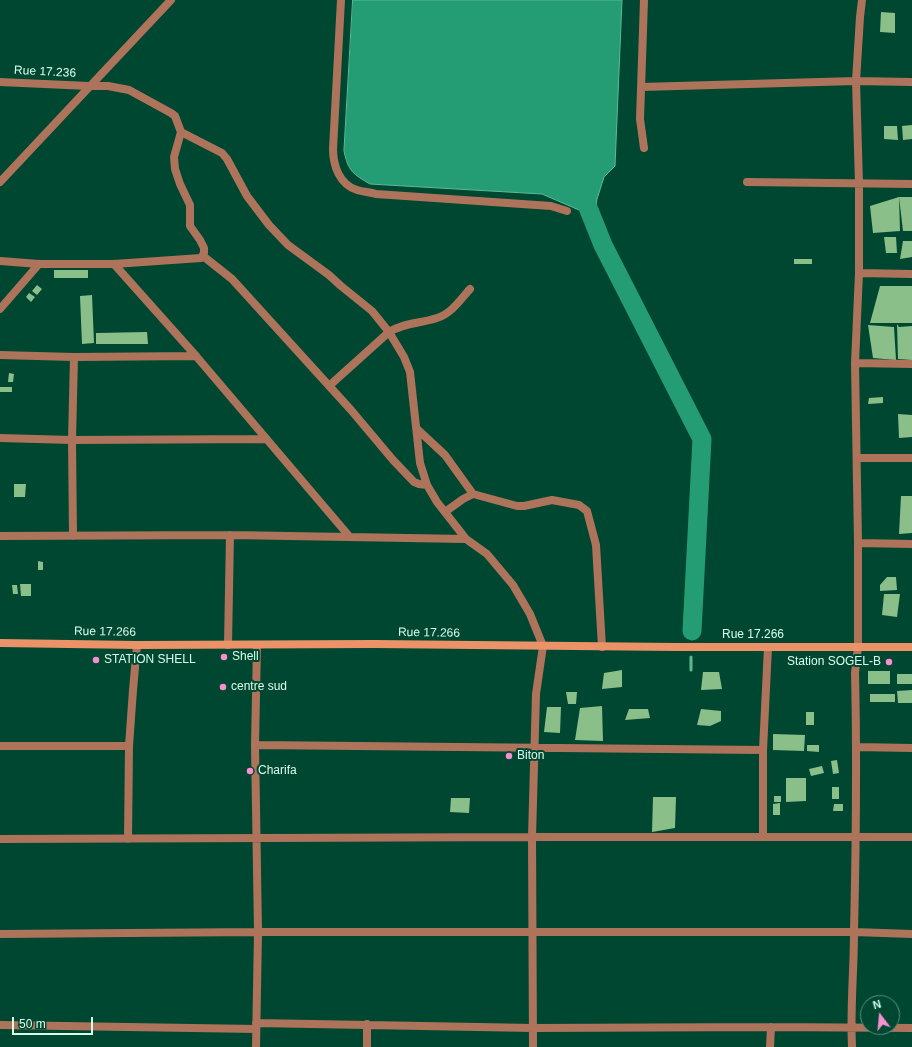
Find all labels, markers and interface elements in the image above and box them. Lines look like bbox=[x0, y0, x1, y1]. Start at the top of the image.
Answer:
street label: Rue 17.236 bbox=[14, 63, 76, 81]
street label: Rue 17.266 bbox=[74, 624, 136, 640]
street label: Rue 17.266 bbox=[398, 625, 460, 641]
street label: Rue 17.266 bbox=[722, 628, 784, 642]
place label: Shell bbox=[232, 650, 259, 664]
marker: Shell bbox=[219, 652, 229, 662]
place label: STATION SHELL bbox=[104, 653, 196, 667]
marker: STATION SHELL bbox=[91, 655, 101, 665]
place label: Station SOGEL-B bbox=[787, 655, 881, 669]
marker: Station SOGEL-B bbox=[884, 657, 894, 667]
place label: centre sud bbox=[231, 680, 287, 694]
marker: centre sud bbox=[218, 682, 228, 692]
place label: Biton bbox=[517, 749, 544, 763]
marker: Biton bbox=[504, 751, 514, 761]
place label: Charifa bbox=[258, 764, 297, 778]
marker: Charifa bbox=[245, 766, 255, 776]
north arrow bbox=[860, 995, 900, 1035]
text: N bbox=[871, 998, 882, 1011]
scale bar bbox=[14, 1009, 95, 1035]
text: 50 m bbox=[19, 1017, 46, 1031]

